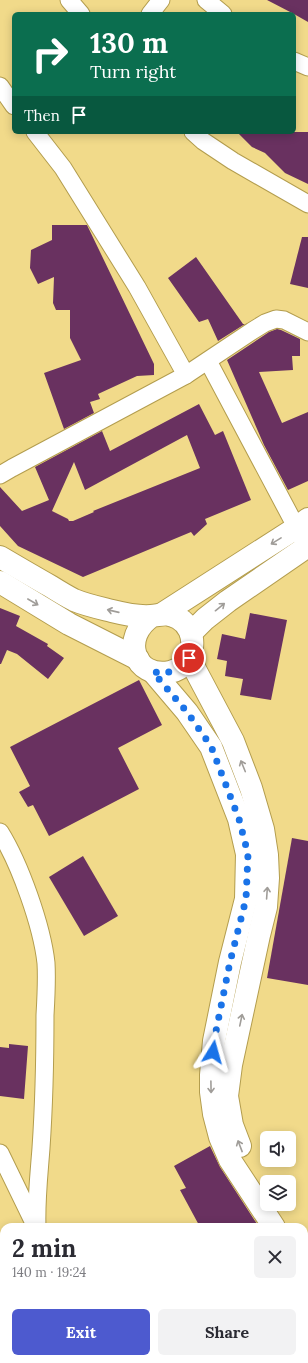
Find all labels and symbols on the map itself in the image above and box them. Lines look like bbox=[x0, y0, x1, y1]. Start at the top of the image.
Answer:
one-way arrow bbox=[271, 537, 282, 545]
one-way arrow bbox=[27, 599, 39, 607]
one-way arrow bbox=[215, 603, 226, 611]
one-way arrow bbox=[107, 607, 120, 615]
pin bbox=[172, 641, 206, 675]
one-way arrow bbox=[238, 761, 246, 773]
one-way arrow bbox=[263, 887, 270, 900]
one-way arrow bbox=[237, 1014, 245, 1027]
position arrow bbox=[192, 1031, 234, 1073]
one-way arrow bbox=[207, 1080, 215, 1093]
one-way arrow bbox=[236, 1140, 243, 1153]

